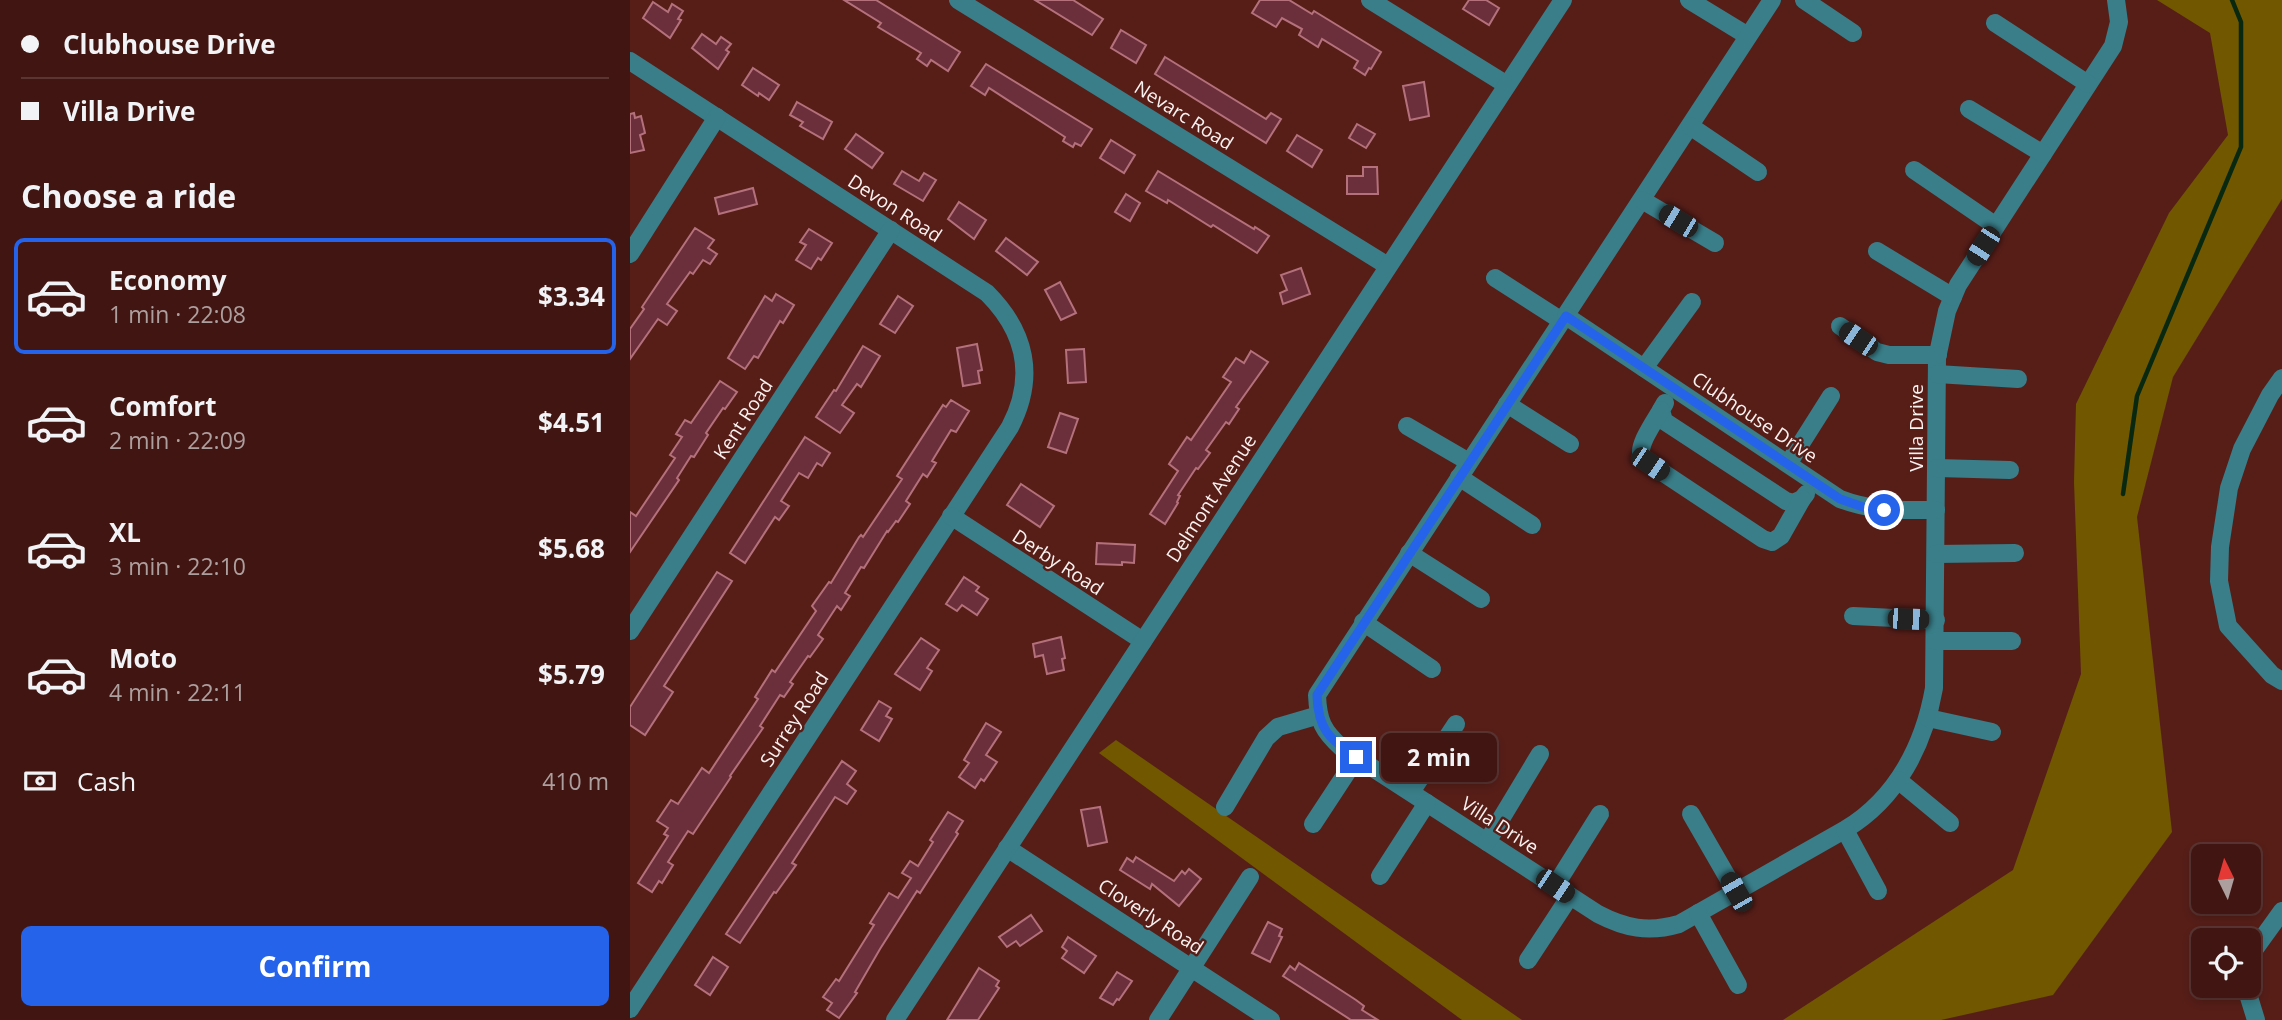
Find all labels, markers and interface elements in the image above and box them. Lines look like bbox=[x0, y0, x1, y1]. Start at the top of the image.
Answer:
text: Clubhouse Drive bbox=[63, 26, 276, 62]
street label: Nevarc Road bbox=[1130, 74, 1238, 156]
text: Villa Drive bbox=[63, 93, 195, 129]
street label: Devon Road bbox=[843, 168, 947, 248]
text: Choose a ride bbox=[21, 174, 236, 217]
car bbox=[1655, 201, 1702, 241]
car bbox=[1963, 223, 2004, 269]
text: Economy bbox=[109, 262, 227, 298]
icon: car bbox=[25, 265, 88, 328]
text: $3.34 bbox=[538, 278, 605, 314]
text: 1 min · 22:08 bbox=[109, 298, 246, 330]
car bbox=[1835, 319, 1882, 359]
street label: Clubhouse Drive bbox=[1687, 365, 1823, 469]
street label: Kent Road bbox=[707, 374, 779, 464]
street label: Villa Drive bbox=[1903, 384, 1929, 472]
text: Comfort bbox=[109, 388, 216, 424]
icon: car bbox=[25, 391, 88, 454]
text: $4.51 bbox=[538, 404, 605, 440]
text: 2 min · 22:09 bbox=[109, 424, 246, 456]
street label: Delmont Avenue bbox=[1160, 429, 1262, 567]
car bbox=[1627, 444, 1674, 484]
route start bbox=[1868, 494, 1900, 526]
text: XL bbox=[109, 514, 141, 550]
icon: car bbox=[25, 517, 88, 580]
street label: Derby Road bbox=[1007, 523, 1109, 601]
text: $5.68 bbox=[538, 530, 605, 566]
text: 3 min · 22:10 bbox=[109, 550, 246, 582]
car bbox=[1887, 608, 1930, 630]
text: Moto bbox=[109, 640, 177, 676]
icon: car bbox=[25, 643, 88, 706]
text: $5.79 bbox=[538, 656, 605, 692]
street label: Surrey Road bbox=[754, 667, 834, 771]
text: 4 min · 22:11 bbox=[109, 676, 246, 708]
callout: 2 min bbox=[1380, 732, 1496, 782]
route end bbox=[1340, 741, 1372, 773]
text: 2 min bbox=[1407, 741, 1471, 773]
icon: cash bbox=[21, 762, 59, 800]
text: Cash bbox=[77, 763, 136, 799]
text: 410 m bbox=[542, 765, 609, 797]
street label: Villa Drive bbox=[1456, 790, 1544, 860]
north arrow bbox=[2191, 844, 2261, 914]
map controls bbox=[2191, 844, 2261, 998]
car bbox=[1532, 866, 1579, 906]
car bbox=[1717, 869, 1756, 915]
street label: Cloverly Road bbox=[1093, 872, 1209, 960]
button: Confirm bbox=[21, 926, 609, 1006]
button: locate bbox=[2191, 928, 2261, 998]

